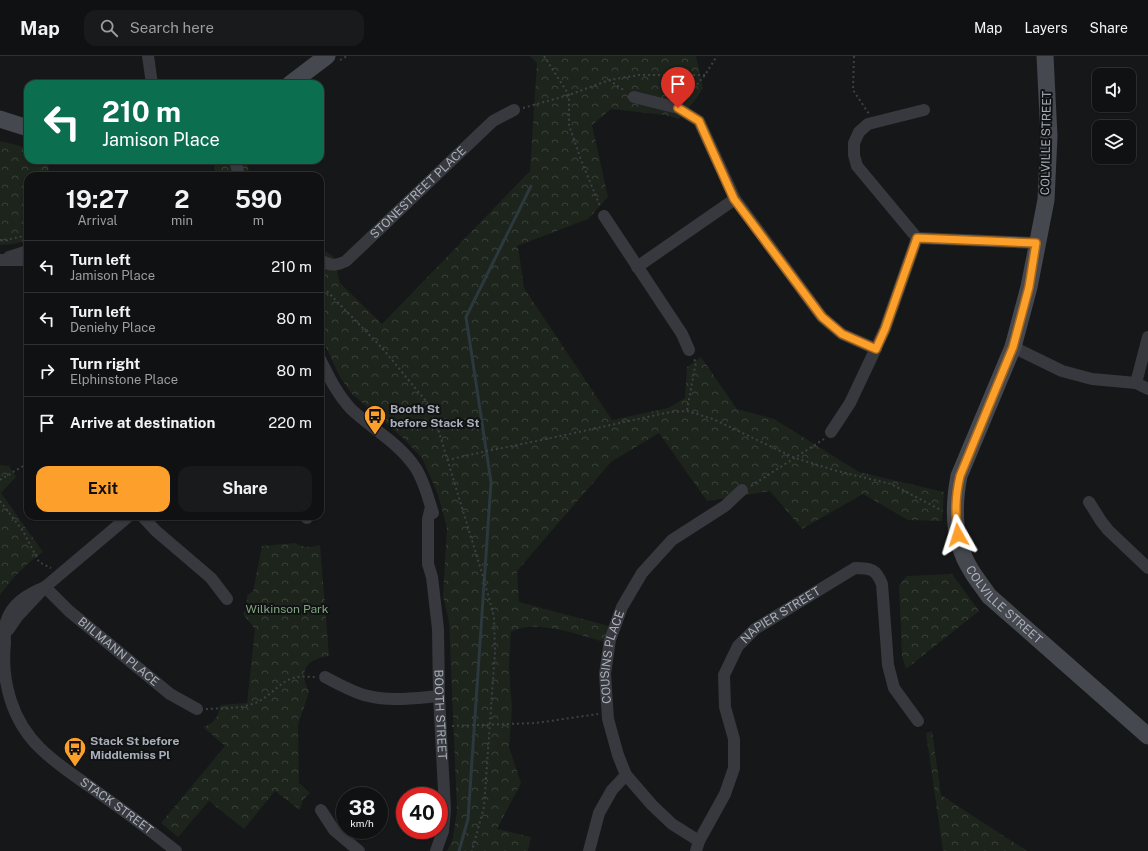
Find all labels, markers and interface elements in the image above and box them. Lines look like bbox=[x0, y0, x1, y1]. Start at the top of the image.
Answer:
search box bbox=[84, 10, 364, 46]
text: Map bbox=[20, 17, 60, 39]
icon: search bbox=[98, 17, 120, 39]
text: Search here bbox=[130, 19, 214, 36]
text: Map bbox=[974, 20, 1002, 36]
text: Layers bbox=[1024, 20, 1068, 36]
text: Share bbox=[1090, 20, 1128, 36]
pin bbox=[661, 67, 695, 108]
map controls bbox=[1092, 68, 1136, 164]
button: sound bbox=[1092, 68, 1136, 112]
icon: arrive bbox=[667, 73, 689, 95]
street label: COLVILLE STREET bbox=[1038, 91, 1054, 195]
text: 210 m bbox=[102, 95, 181, 128]
icon: left bbox=[36, 96, 88, 148]
button: layers bbox=[1092, 120, 1136, 164]
text: Jamison Place bbox=[102, 129, 220, 150]
street label: STONESTREET PLACE bbox=[367, 143, 469, 241]
text: 19:27 bbox=[66, 185, 129, 213]
text: 2 bbox=[174, 185, 190, 213]
text: 590 bbox=[235, 185, 282, 213]
text: Arrival bbox=[77, 213, 118, 228]
text: min bbox=[171, 213, 193, 228]
text: m bbox=[253, 213, 264, 228]
text: Turn left bbox=[70, 251, 131, 268]
icon: left bbox=[36, 256, 58, 278]
text: 210 m bbox=[271, 258, 312, 275]
text: Jamison Place bbox=[70, 268, 155, 283]
text: Turn left bbox=[70, 303, 131, 320]
icon: left bbox=[36, 308, 58, 330]
text: 80 m bbox=[277, 310, 312, 327]
text: Deniehy Place bbox=[70, 320, 156, 335]
text: Turn right bbox=[70, 355, 140, 372]
icon: right bbox=[36, 360, 58, 382]
text: 80 m bbox=[277, 362, 312, 379]
text: Elphinstone Place bbox=[70, 372, 178, 387]
place label: Booth St before Stack St bbox=[390, 402, 479, 430]
bus stop icon: Booth St before Stack St bbox=[362, 403, 388, 436]
icon: arrive bbox=[36, 412, 58, 434]
text: Arrive at destination bbox=[70, 414, 215, 431]
text: 220 m bbox=[268, 414, 312, 431]
button: Exit bbox=[36, 466, 170, 512]
button: Share bbox=[178, 466, 312, 512]
position arrow bbox=[937, 514, 979, 556]
street label: COLVILLE STREET bbox=[963, 563, 1045, 647]
street label: NAPIER STREET bbox=[738, 584, 823, 646]
park label: Wilkinson Park bbox=[245, 602, 329, 616]
street label: COUSINS PLACE bbox=[598, 608, 627, 704]
street label: BIILMANN PLACE bbox=[75, 614, 162, 689]
street label: BOOTH STREET bbox=[432, 669, 449, 760]
place label: Stack St before Middlemiss Pl bbox=[90, 734, 180, 762]
bus stop icon: Stack St before Middlemiss Pl bbox=[62, 735, 88, 768]
street label: STACK STREET bbox=[77, 775, 156, 837]
speed limit sign: 40 bbox=[396, 787, 448, 839]
text: 38 bbox=[349, 796, 375, 820]
text: km/h bbox=[350, 817, 374, 829]

